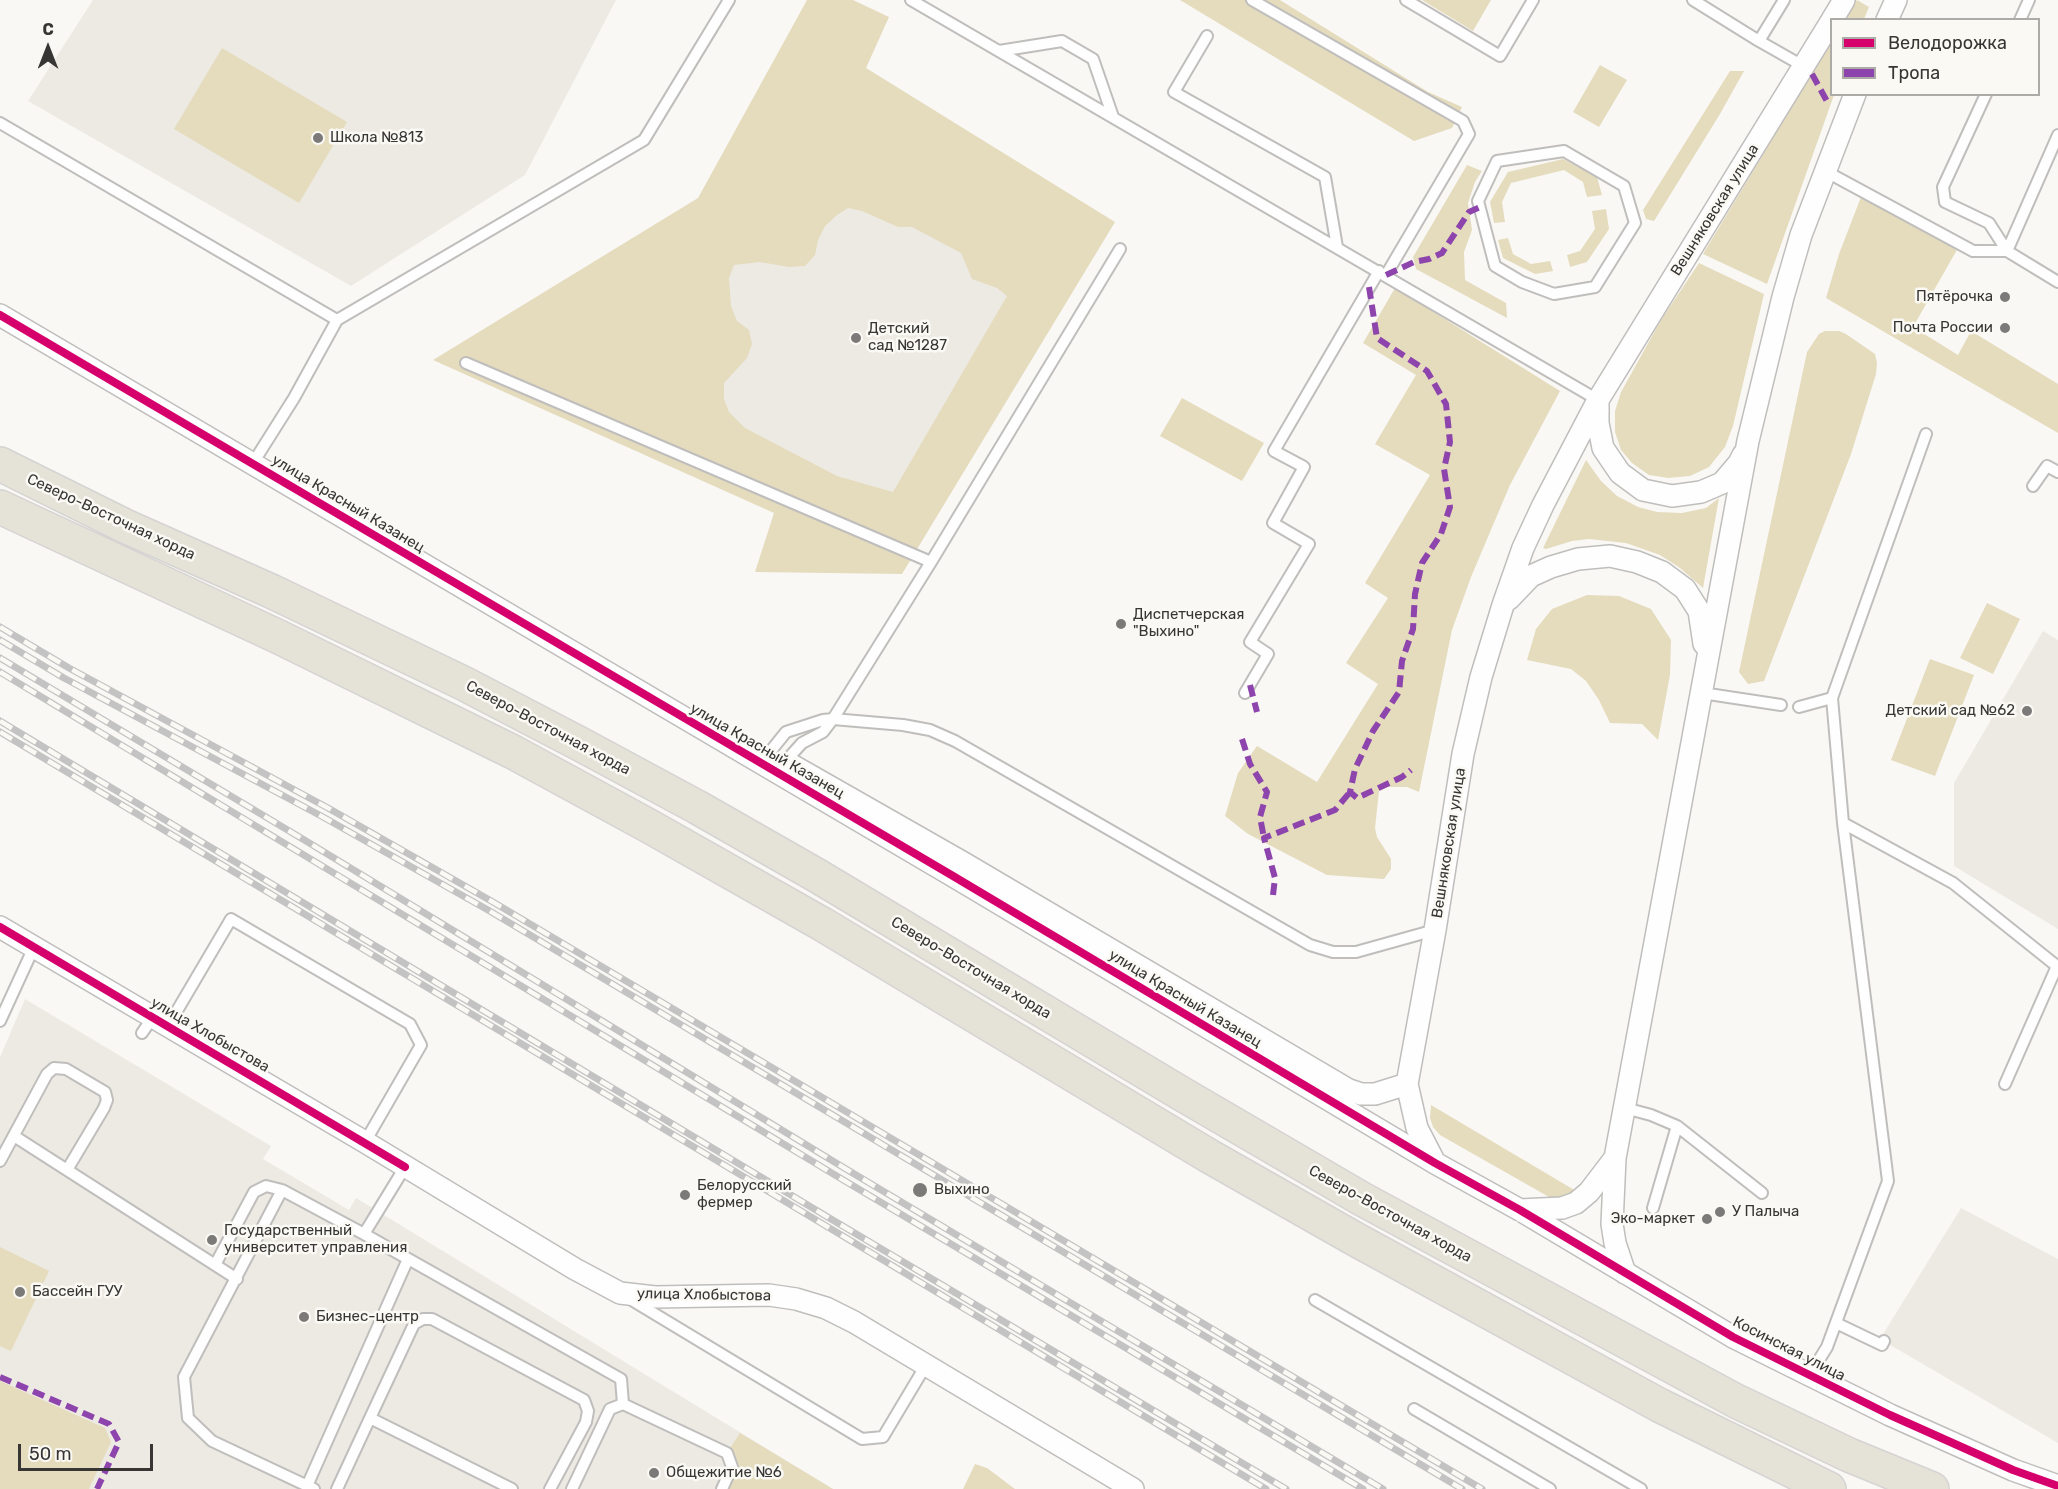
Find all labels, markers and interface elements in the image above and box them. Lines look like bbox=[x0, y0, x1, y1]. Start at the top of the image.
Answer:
north arrow bbox=[18, 18, 78, 78]
legend bbox=[1830, 18, 2040, 96]
text: С bbox=[42, 20, 54, 39]
text: Велодорожка bbox=[1888, 32, 2007, 54]
text: Тропа bbox=[1888, 62, 1940, 84]
place label: Школа №813 bbox=[330, 129, 424, 147]
marker: Школа №813 bbox=[311, 131, 325, 145]
street label: Вешняковская улица bbox=[1667, 141, 1763, 279]
place label: Пятёрочка bbox=[1916, 288, 1993, 306]
marker: Пятёрочка bbox=[1998, 290, 2012, 304]
place label: Почта России bbox=[1893, 319, 1993, 337]
place label: Детский сад №1287 bbox=[868, 320, 947, 355]
marker: Почта России bbox=[1998, 321, 2012, 335]
marker: Детский сад №1287 bbox=[849, 331, 863, 345]
street label: улица Красный Казанец bbox=[268, 451, 428, 557]
street label: Северо-Восточная хорда bbox=[24, 470, 198, 564]
place label: Диспетчерская "Выхино" bbox=[1133, 606, 1244, 641]
marker: Диспетчерская "Выхино" bbox=[1114, 617, 1128, 631]
street label: Северо-Восточная хорда bbox=[463, 677, 633, 779]
street label: улица Красный Казанец bbox=[687, 699, 847, 803]
place label: Детский сад №62 bbox=[1886, 702, 2015, 720]
marker: Детский сад №62 bbox=[2020, 704, 2034, 718]
street label: Вешняковская улица bbox=[1428, 767, 1470, 919]
street label: Северо-Восточная хорда bbox=[888, 913, 1054, 1023]
street label: улица Красный Казанец bbox=[1105, 946, 1265, 1052]
street label: улица Хлобыстова bbox=[147, 994, 273, 1076]
street label: Северо-Восточная хорда bbox=[1305, 1162, 1475, 1266]
place label: Белорусский фермер bbox=[697, 1177, 792, 1212]
marker: Выхино bbox=[911, 1181, 929, 1199]
place label: Выхино bbox=[934, 1181, 990, 1199]
marker: Белорусский фермер bbox=[678, 1188, 692, 1202]
place label: У Палыча bbox=[1732, 1203, 1799, 1221]
marker: У Палыча bbox=[1713, 1205, 1727, 1219]
place label: Эко-маркет bbox=[1611, 1210, 1695, 1228]
marker: Эко-маркет bbox=[1700, 1212, 1714, 1226]
place label: Государственный университет управления bbox=[224, 1222, 407, 1257]
marker: Государственный университет управления bbox=[205, 1233, 219, 1247]
place label: Бассейн ГУУ bbox=[32, 1283, 122, 1301]
marker: Бассейн ГУУ bbox=[13, 1285, 27, 1299]
street label: улица Хлобыстова bbox=[637, 1285, 771, 1305]
place label: Бизнес-центр bbox=[316, 1308, 419, 1326]
marker: Бизнес-центр bbox=[297, 1310, 311, 1324]
street label: Косинская улица bbox=[1730, 1313, 1848, 1385]
scale bar bbox=[21, 1432, 156, 1470]
text: 50 m bbox=[29, 1443, 72, 1465]
place label: Общежитие №6 bbox=[666, 1464, 782, 1482]
marker: Общежитие №6 bbox=[647, 1466, 661, 1480]

